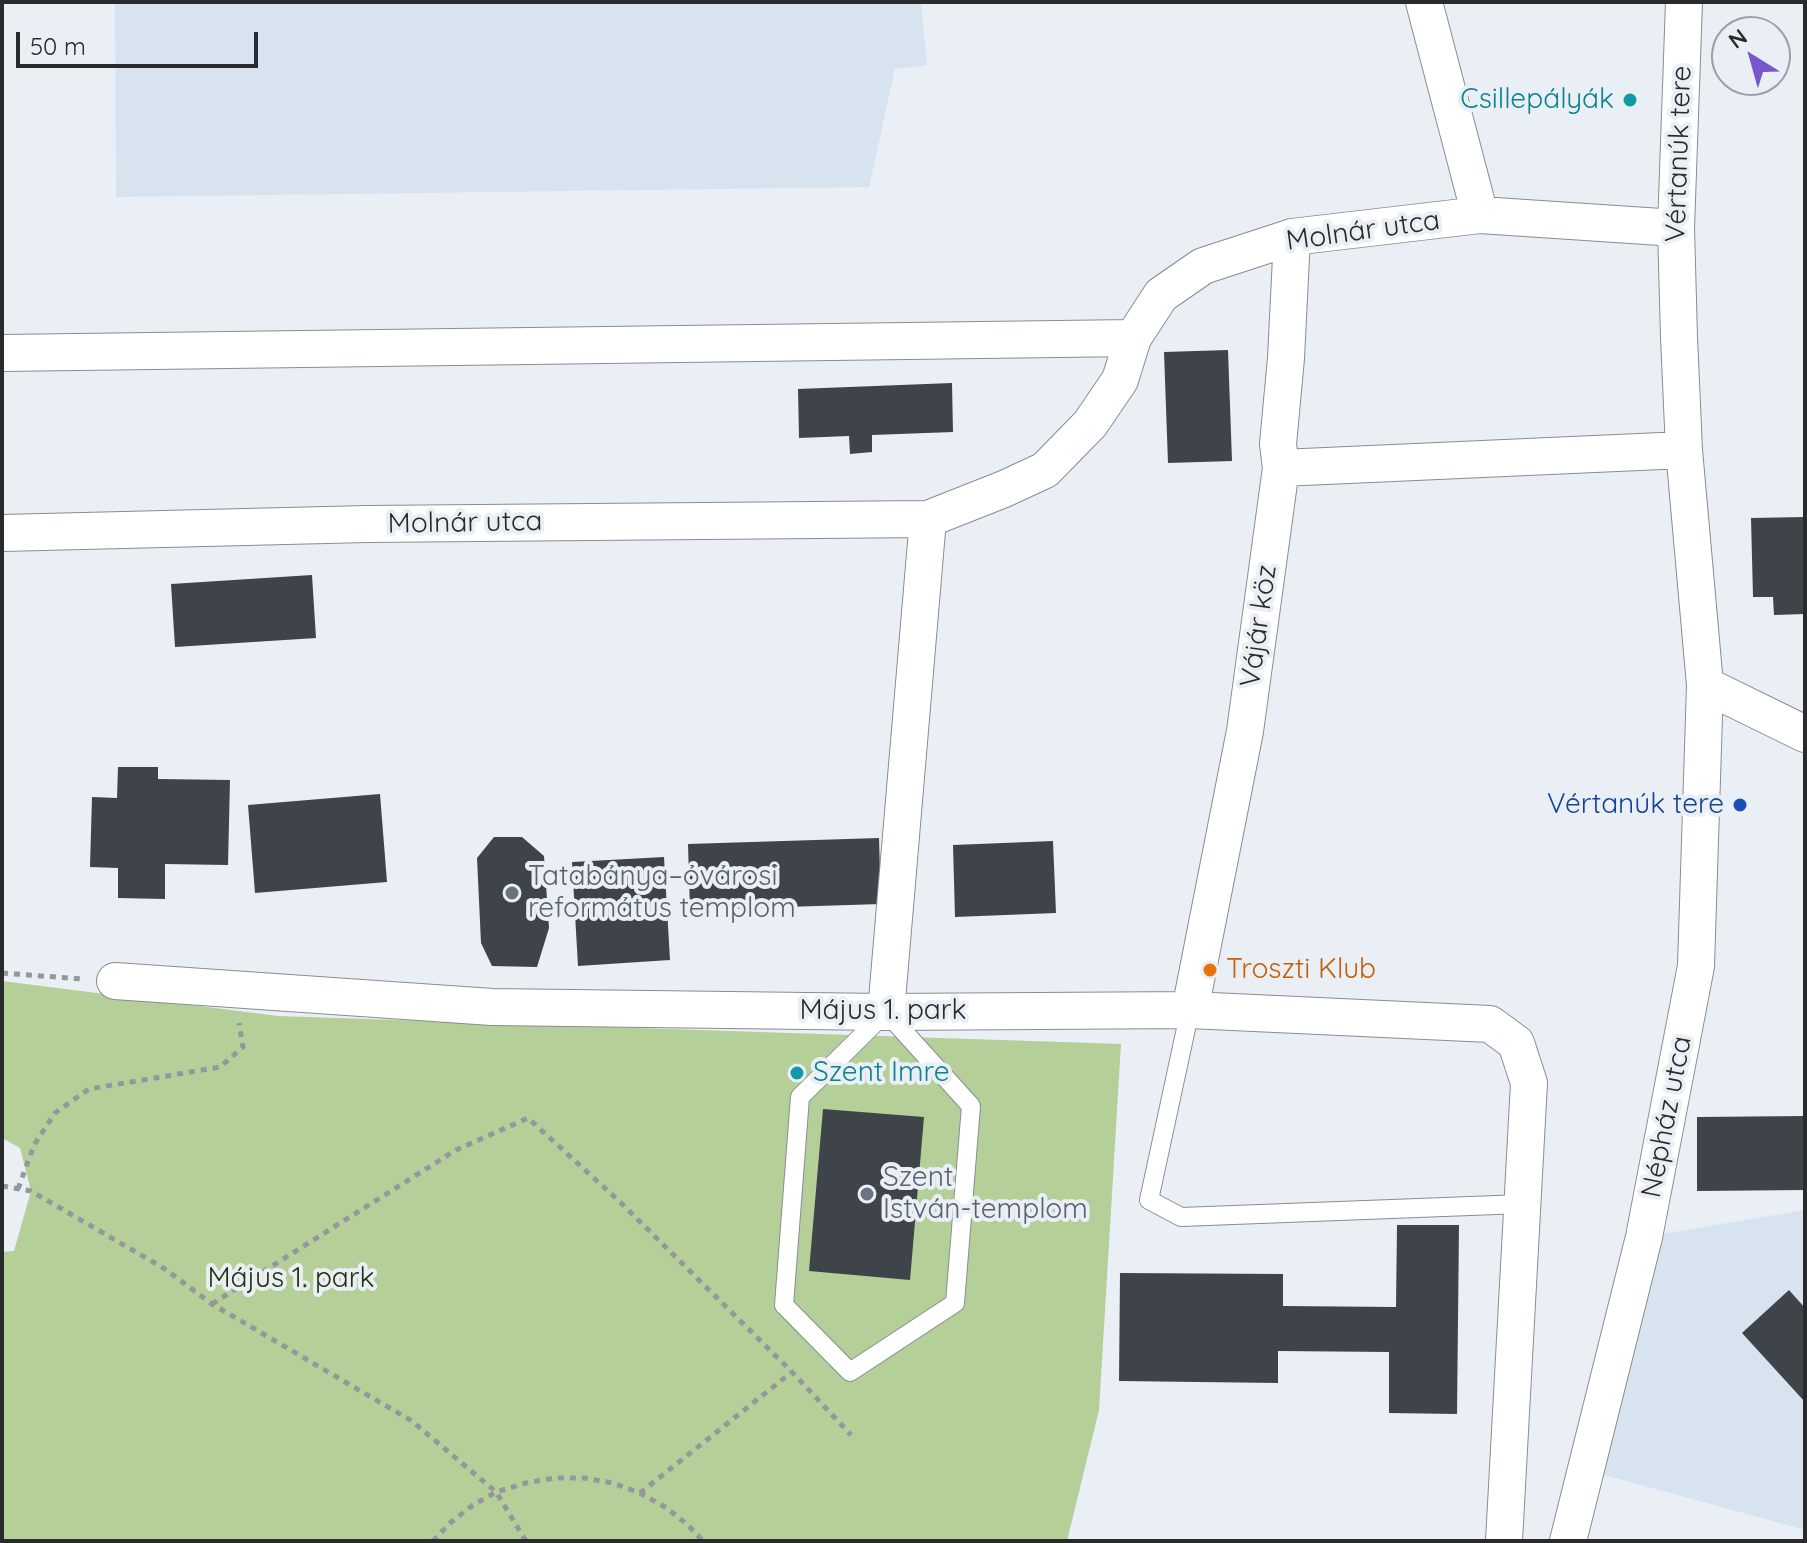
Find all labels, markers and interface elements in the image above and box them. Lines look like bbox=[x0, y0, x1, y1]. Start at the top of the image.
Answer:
scale bar bbox=[20, 16, 262, 66]
north arrow bbox=[1711, 16, 1791, 96]
text: N bbox=[1723, 22, 1753, 54]
text: 50 m bbox=[30, 31, 86, 61]
street label: Vértanúk tere bbox=[1659, 65, 1699, 243]
place label: Csillepályák bbox=[1460, 83, 1614, 117]
marker: Csillepályák bbox=[1621, 91, 1639, 109]
street label: Molnár utca bbox=[1284, 204, 1442, 258]
street label: Molnár utca bbox=[387, 505, 543, 541]
street label: Vájár köz bbox=[1234, 563, 1284, 689]
place label: Vértanúk tere bbox=[1547, 788, 1724, 822]
marker: Vértanúk tere bbox=[1731, 796, 1749, 814]
place label: Tatabánya–óvárosi református templom bbox=[528, 860, 796, 926]
marker: Tatabánya–óvárosi református templom bbox=[503, 884, 521, 902]
place label: Troszti Klub bbox=[1226, 953, 1376, 987]
marker: Troszti Klub bbox=[1201, 961, 1219, 979]
street label: Május 1. park bbox=[799, 994, 967, 1028]
street label: Népház utca bbox=[1635, 1033, 1699, 1201]
place label: Szent Imre bbox=[813, 1056, 950, 1090]
marker: Szent Imre bbox=[788, 1064, 806, 1082]
place label: Szent István-templom bbox=[883, 1161, 1088, 1227]
marker: Szent István-templom bbox=[858, 1185, 876, 1203]
park label: Május 1. park bbox=[207, 1262, 375, 1296]

